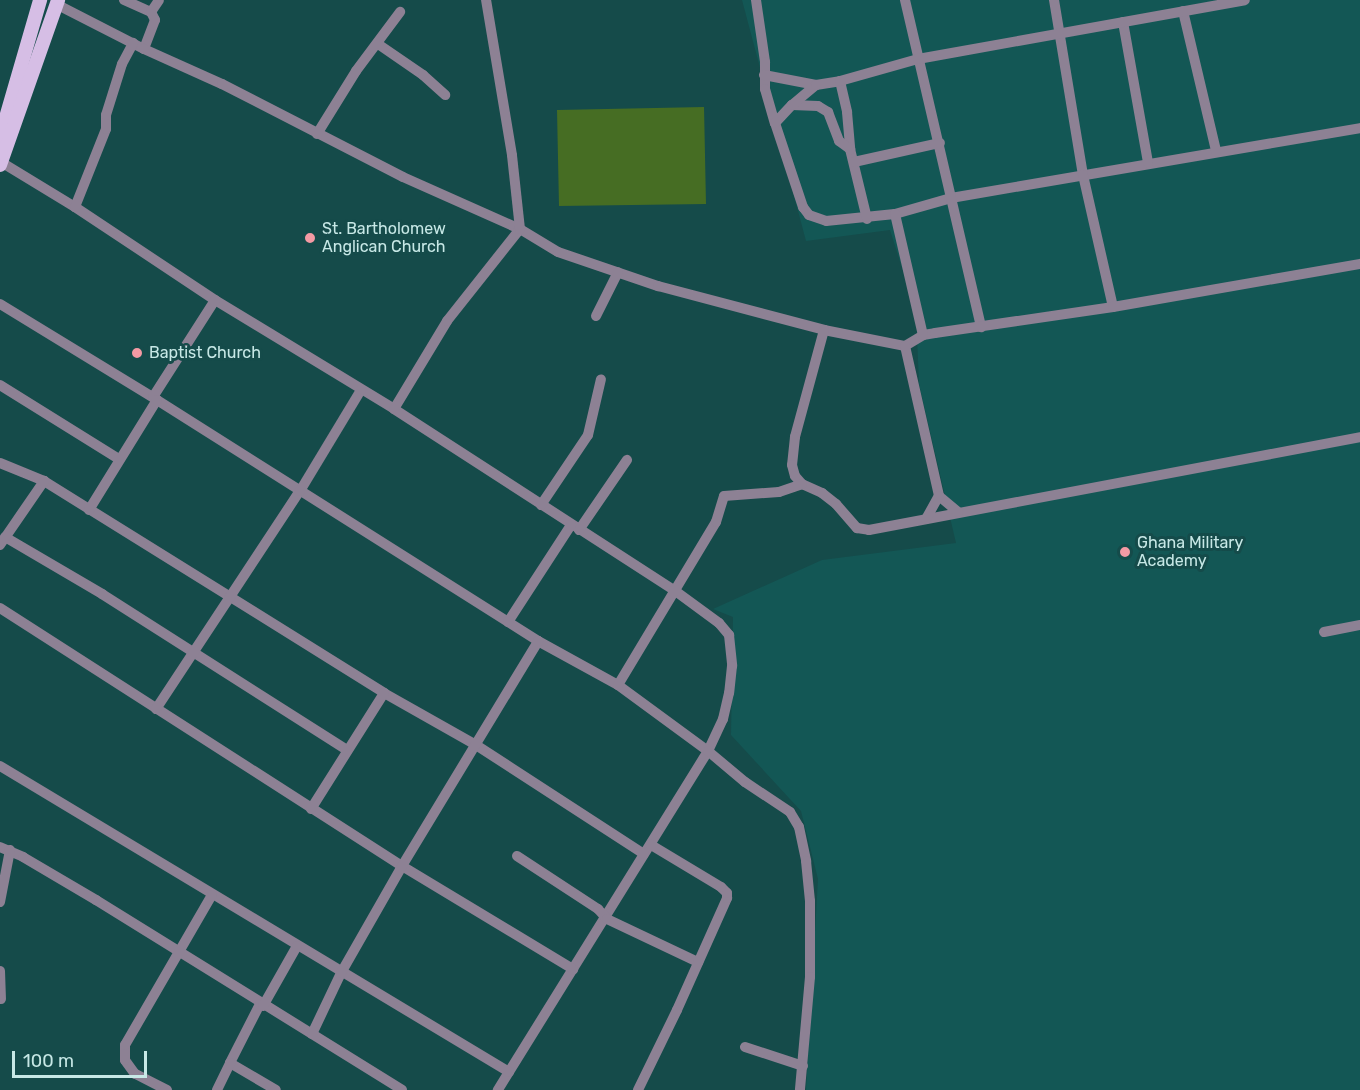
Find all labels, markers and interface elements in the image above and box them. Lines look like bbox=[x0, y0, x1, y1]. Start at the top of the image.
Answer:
place label: St. Bartholomew Anglican Church bbox=[322, 219, 446, 257]
marker: St. Bartholomew Anglican Church bbox=[303, 231, 317, 245]
place label: Baptist Church bbox=[149, 343, 261, 363]
marker: Baptist Church bbox=[130, 346, 144, 360]
place label: Ghana Military Academy bbox=[1137, 533, 1243, 571]
marker: Ghana Military Academy bbox=[1118, 545, 1132, 559]
scale bar bbox=[15, 1039, 150, 1077]
text: 100 m bbox=[23, 1050, 74, 1072]

